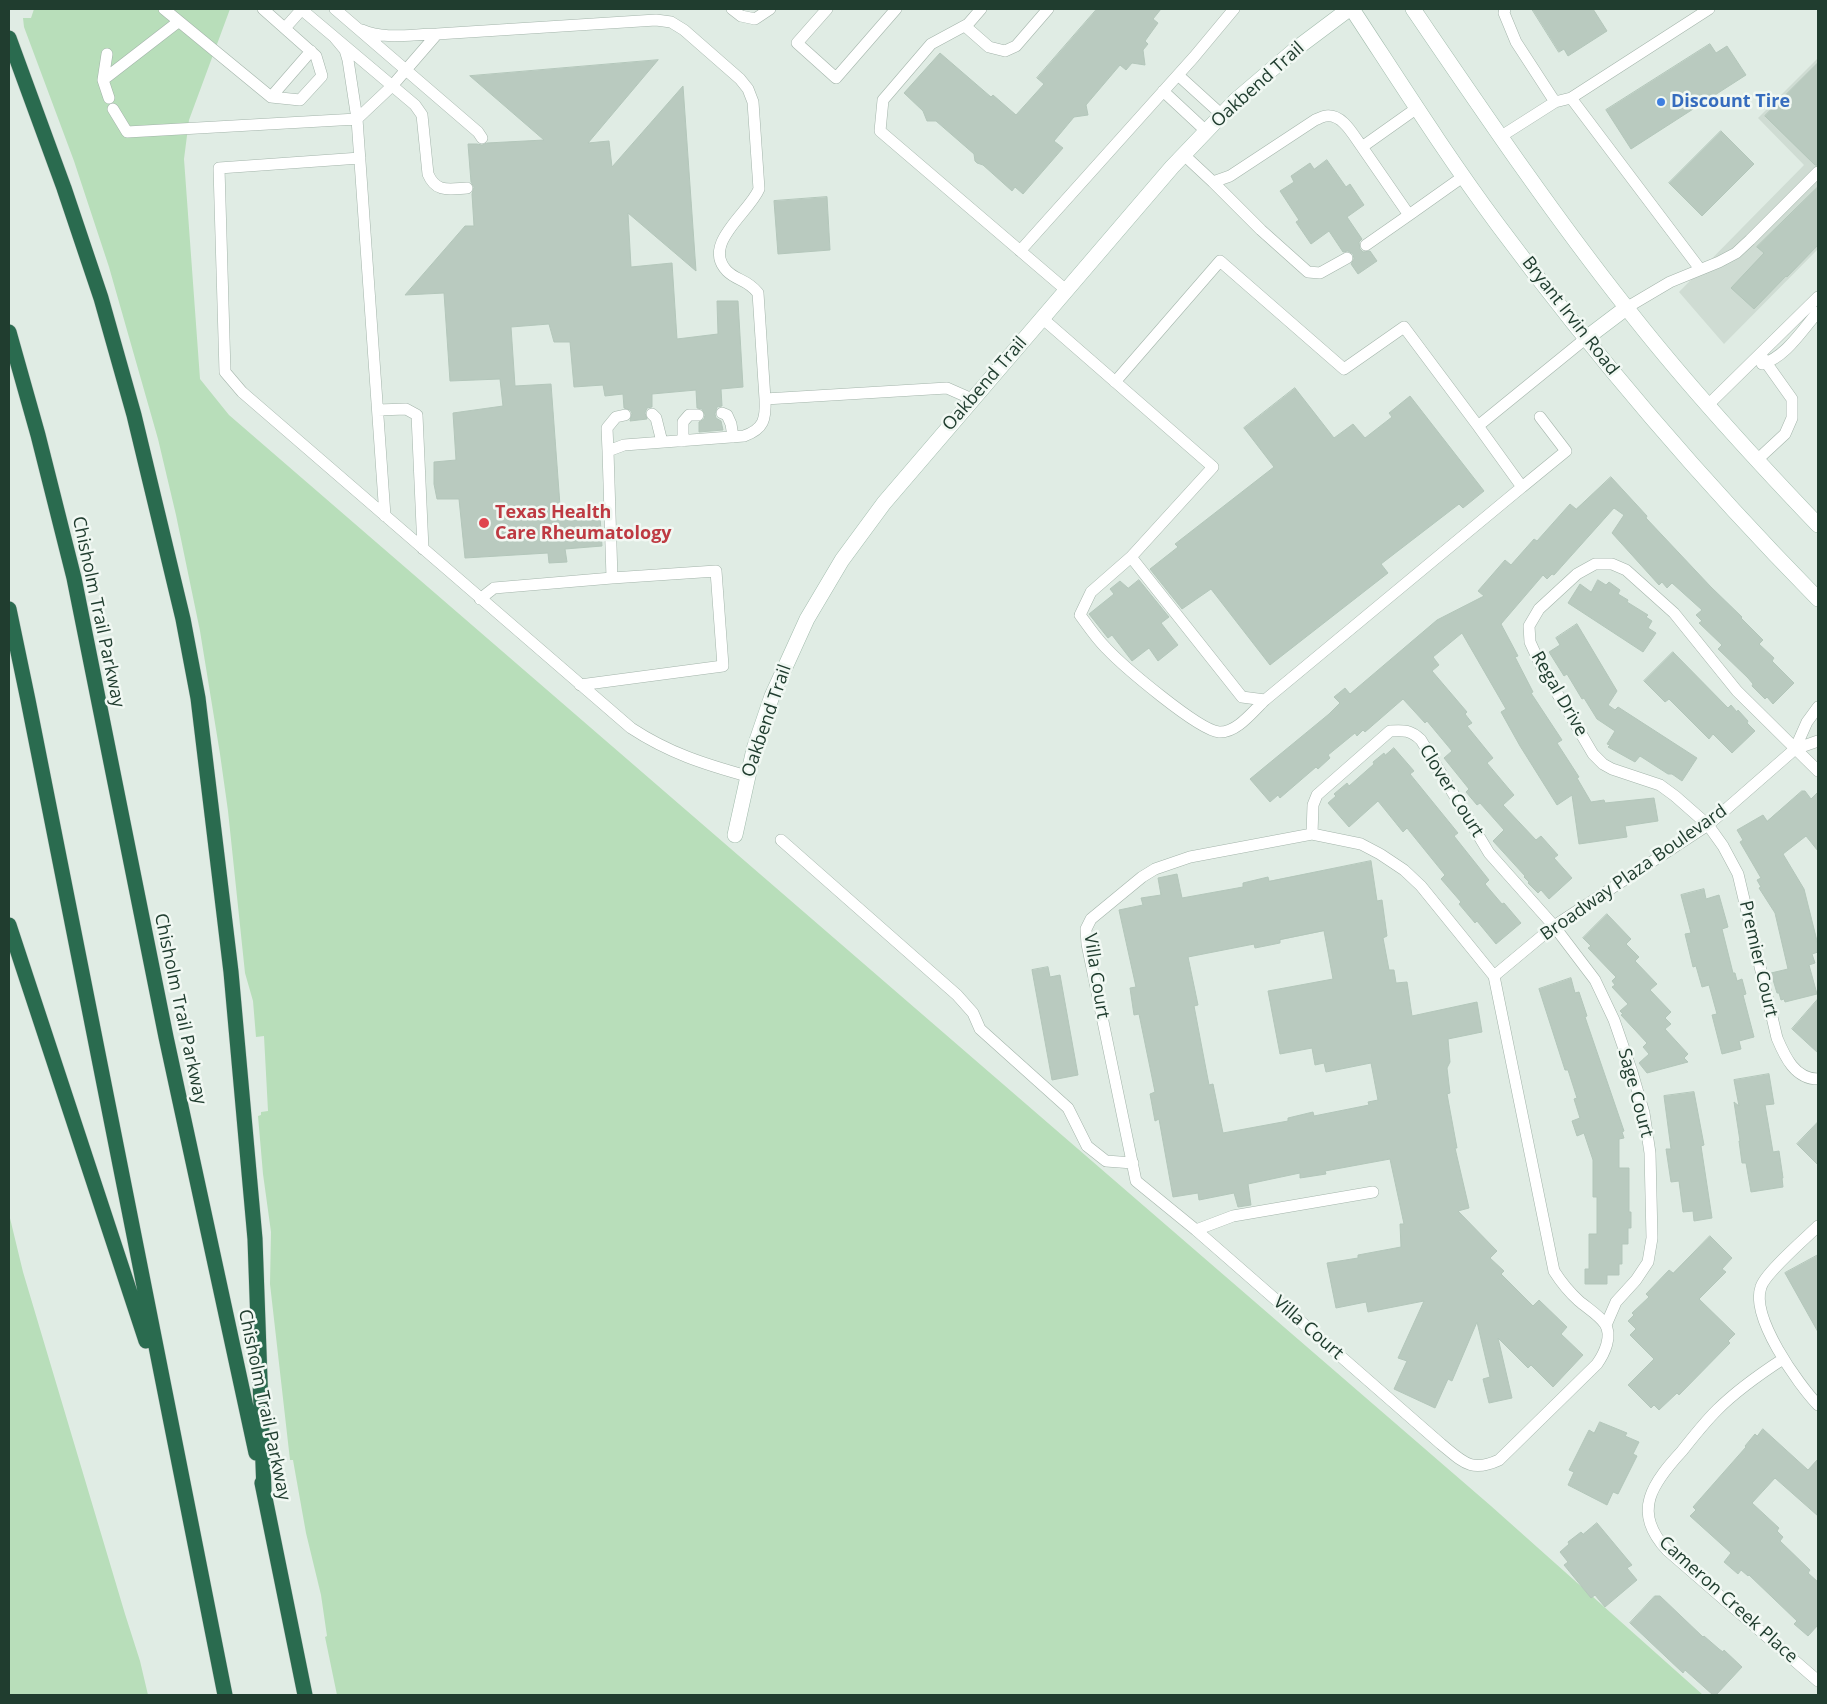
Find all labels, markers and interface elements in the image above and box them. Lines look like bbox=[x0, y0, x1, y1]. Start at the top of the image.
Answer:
street label: Oakbend Trail bbox=[1207, 38, 1309, 132]
place label: Discount Tire bbox=[1671, 91, 1790, 113]
marker: Discount Tire bbox=[1655, 96, 1667, 108]
street label: Bryant Irvin Road bbox=[1517, 252, 1623, 380]
street label: Oakbend Trail bbox=[938, 333, 1032, 435]
place label: Texas Health Care Rheumatology bbox=[495, 502, 672, 544]
street label: Chisholm Trail Parkway bbox=[67, 514, 129, 710]
marker: Texas Health Care Rheumatology bbox=[477, 516, 491, 530]
street label: Regal Drive bbox=[1526, 648, 1592, 740]
street label: Oakbend Trail bbox=[738, 662, 796, 780]
street label: Clover Court bbox=[1414, 741, 1488, 841]
street label: Broadway Plaza Boulevard bbox=[1537, 800, 1731, 946]
street label: Premier Court bbox=[1734, 899, 1782, 1019]
street label: Chisholm Trail Parkway bbox=[149, 911, 211, 1107]
street label: Villa Court bbox=[1079, 932, 1113, 1020]
street label: Sage Court bbox=[1613, 1046, 1657, 1140]
street label: Villa Court bbox=[1268, 1292, 1348, 1364]
street label: Chisholm Trail Parkway bbox=[233, 1307, 295, 1503]
street label: Cameron Creek Place bbox=[1654, 1532, 1802, 1668]

